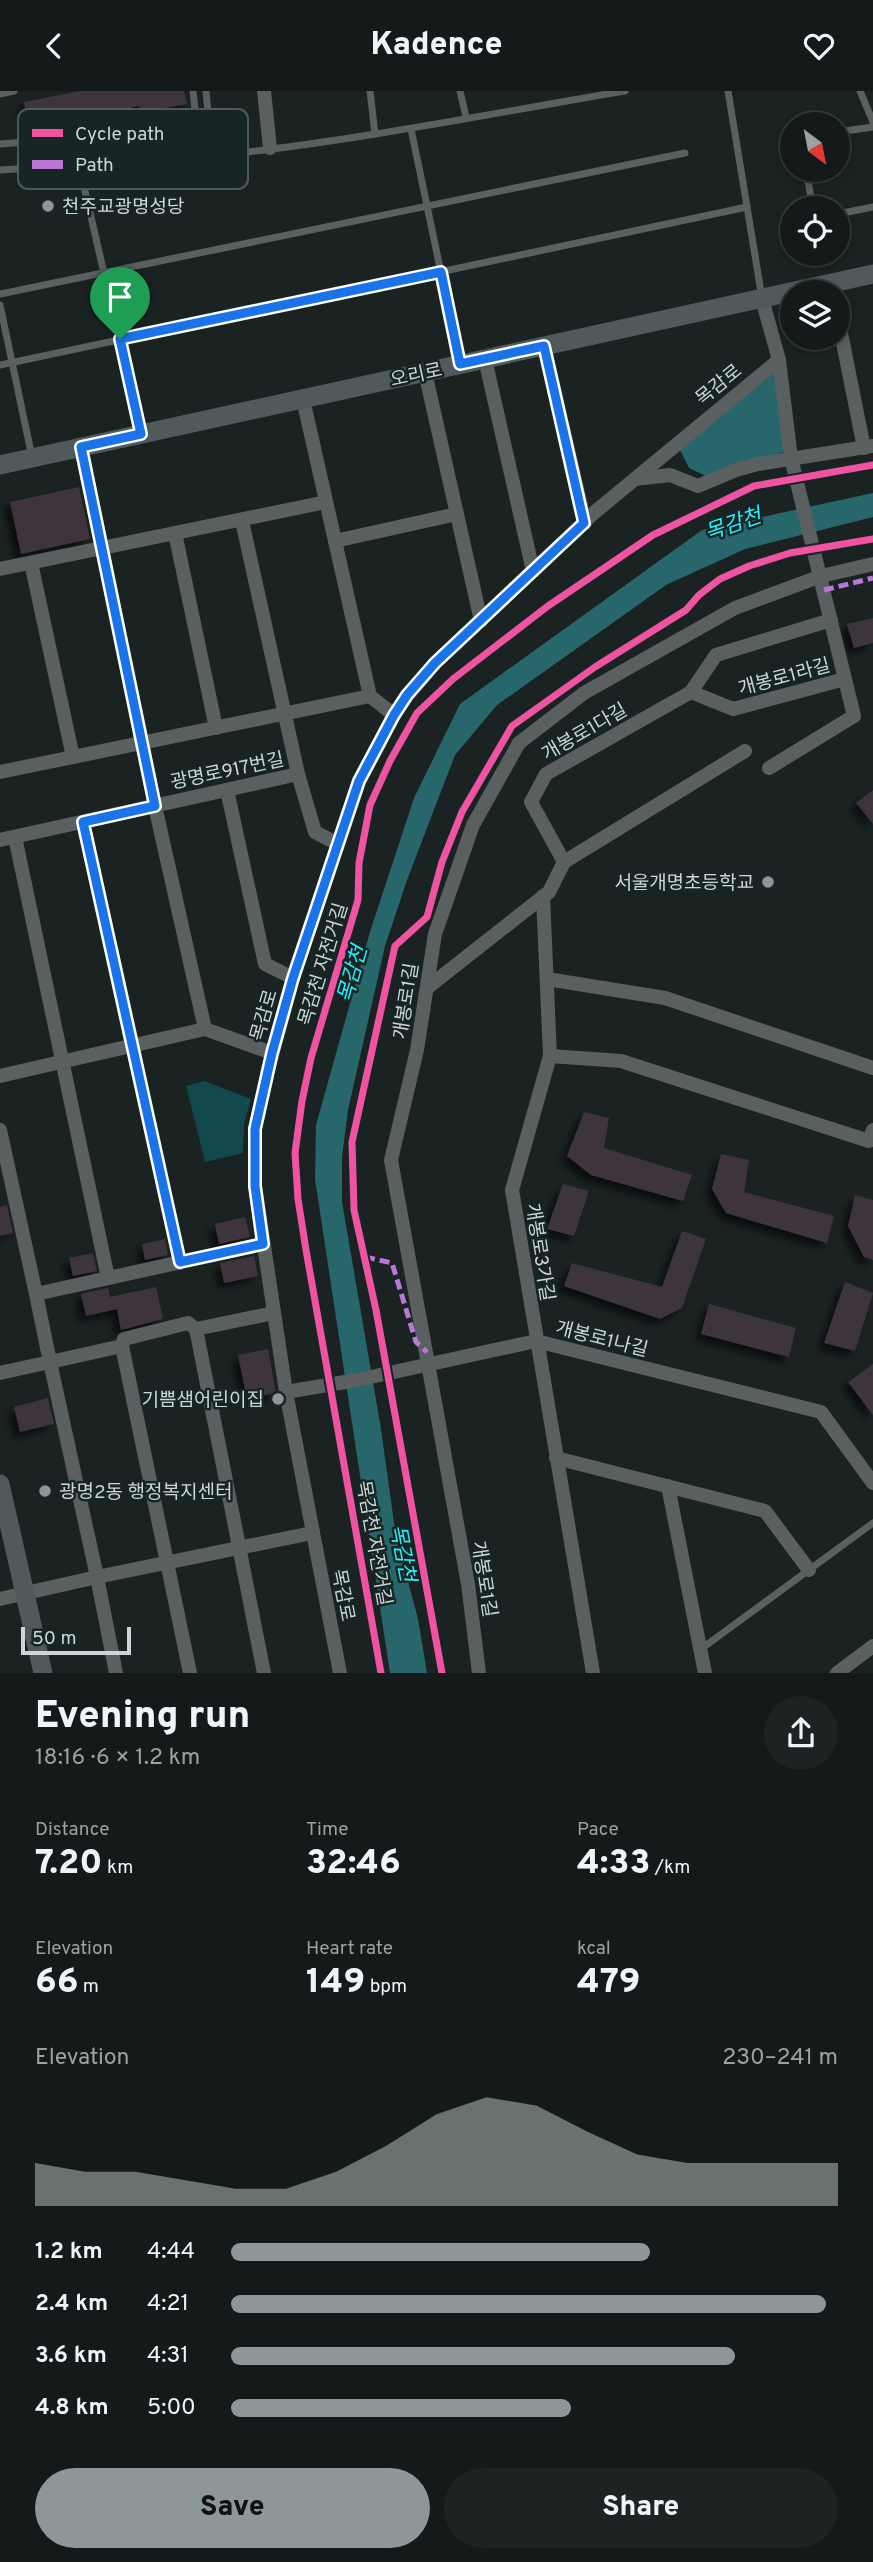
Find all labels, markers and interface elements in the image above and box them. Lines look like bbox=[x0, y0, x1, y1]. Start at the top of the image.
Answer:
text: Kadence bbox=[371, 26, 502, 66]
icon: back bbox=[35, 27, 73, 65]
icon: heart bbox=[800, 27, 838, 65]
legend bbox=[18, 109, 248, 189]
north arrow bbox=[780, 112, 850, 182]
map controls bbox=[780, 112, 850, 350]
text: Cycle path bbox=[75, 123, 164, 147]
text: Path bbox=[75, 154, 114, 178]
place label: 천주교광명성당 bbox=[62, 196, 184, 220]
button: locate bbox=[780, 196, 850, 266]
marker: 천주교광명성당 bbox=[40, 198, 56, 214]
pin bbox=[90, 267, 150, 339]
icon: arrive bbox=[101, 278, 139, 316]
button: layers bbox=[780, 280, 850, 350]
street label: 오리로 bbox=[388, 359, 445, 393]
street label: 목감로 bbox=[691, 360, 747, 411]
water label: 목감천 bbox=[702, 502, 768, 548]
street label: 개봉로1라길 bbox=[736, 654, 833, 702]
street label: 개봉로1다길 bbox=[538, 699, 632, 767]
street label: 광명로917번길 bbox=[168, 748, 286, 796]
place label: 서울개명초등학교 bbox=[614, 872, 754, 896]
marker: 서울개명초등학교 bbox=[760, 874, 776, 890]
street label: 목감천 자전거길 bbox=[294, 900, 354, 1029]
water label: 목감천 bbox=[332, 940, 375, 1006]
street label: 개봉로1길 bbox=[389, 961, 425, 1041]
street label: 목감로 bbox=[246, 987, 284, 1044]
street label: 개봉로3가길 bbox=[519, 1202, 559, 1303]
street label: 개봉로1나길 bbox=[553, 1317, 650, 1363]
place label: 기쁨샘어린이집 bbox=[142, 1389, 264, 1413]
marker: 기쁨샘어린이집 bbox=[270, 1391, 286, 1407]
street label: 목감천 자전거길 bbox=[350, 1479, 396, 1608]
place label: 광명2동 행정복지센터 bbox=[59, 1481, 232, 1505]
marker: 광명2동 행정복지센터 bbox=[37, 1483, 53, 1499]
water label: 목감천 bbox=[383, 1522, 421, 1587]
street label: 개봉로1길 bbox=[465, 1539, 501, 1619]
street label: 목감로 bbox=[325, 1567, 359, 1623]
scale bar bbox=[21, 1624, 131, 1656]
text: 50 m bbox=[32, 1627, 77, 1651]
text: Evening run bbox=[35, 1693, 250, 1742]
button: share bbox=[764, 1696, 838, 1770]
text: 18:16 · 6 × 1.2 km bbox=[35, 1744, 200, 1773]
text: Distance bbox=[35, 1818, 110, 1842]
text: Time bbox=[306, 1818, 349, 1842]
text: Pace bbox=[577, 1818, 619, 1842]
text: 7.20 bbox=[35, 1842, 102, 1886]
text: 32:46 bbox=[306, 1842, 401, 1886]
text: 4:33 bbox=[577, 1842, 650, 1886]
text: km bbox=[102, 1856, 133, 1880]
text: /km bbox=[650, 1856, 690, 1880]
text: Elevation bbox=[35, 1937, 113, 1961]
text: Heart rate bbox=[306, 1937, 393, 1961]
text: kcal bbox=[577, 1937, 611, 1961]
text: 66 bbox=[35, 1961, 78, 2005]
text: 149 bbox=[306, 1961, 365, 2005]
text: 479 bbox=[577, 1961, 641, 2005]
text: m bbox=[78, 1975, 99, 1999]
text: bpm bbox=[365, 1975, 407, 1999]
text: Elevation bbox=[35, 2044, 130, 2073]
text: 230–241 m bbox=[722, 2044, 838, 2073]
text: 1.2 km bbox=[35, 2238, 103, 2267]
text: 4:44 bbox=[147, 2238, 195, 2267]
text: 2.4 km bbox=[35, 2290, 108, 2319]
text: 4:21 bbox=[147, 2290, 189, 2319]
text: 3.6 km bbox=[35, 2342, 107, 2371]
text: 4:31 bbox=[147, 2342, 189, 2371]
text: 4.8 km bbox=[35, 2394, 109, 2423]
text: 5:00 bbox=[147, 2394, 196, 2423]
button: Save bbox=[35, 2468, 430, 2548]
button: Share bbox=[444, 2468, 838, 2548]

